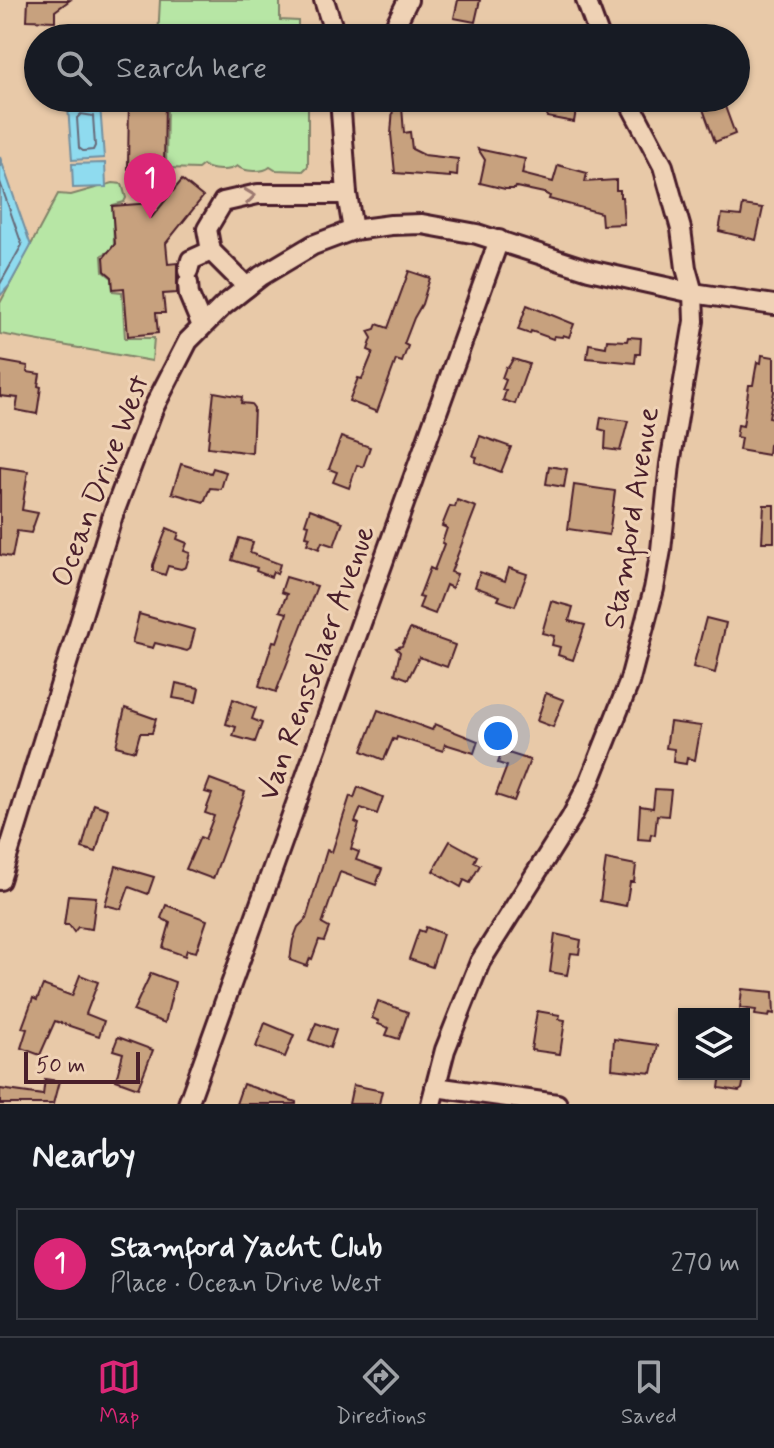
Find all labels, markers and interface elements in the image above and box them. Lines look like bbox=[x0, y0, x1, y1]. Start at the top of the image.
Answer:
search box bbox=[24, 24, 750, 112]
icon: search bbox=[52, 46, 96, 90]
text: Search here bbox=[116, 49, 267, 88]
pin: 1 bbox=[124, 153, 176, 219]
one-way arrow bbox=[244, 188, 257, 205]
street label: Ocean Drive West bbox=[43, 369, 159, 593]
street label: Stamford Avenue bbox=[595, 404, 671, 632]
street label: Van Rensselaer Avenue bbox=[249, 520, 385, 806]
your location bbox=[478, 716, 518, 756]
map controls bbox=[678, 1008, 750, 1080]
button: layers bbox=[678, 1008, 750, 1080]
scale bar bbox=[24, 1048, 140, 1084]
text: 50 m bbox=[36, 1052, 85, 1080]
text: Nearby bbox=[32, 1134, 136, 1179]
text: Stamford Yacht Club bbox=[110, 1228, 382, 1267]
text: 1 bbox=[54, 1247, 66, 1281]
text: 270 m bbox=[671, 1247, 740, 1281]
text: Place · Ocean Drive West bbox=[110, 1267, 382, 1301]
tab: Map bbox=[97, 1355, 141, 1431]
tab: Directions bbox=[336, 1355, 426, 1431]
tab: Saved bbox=[621, 1355, 677, 1431]

